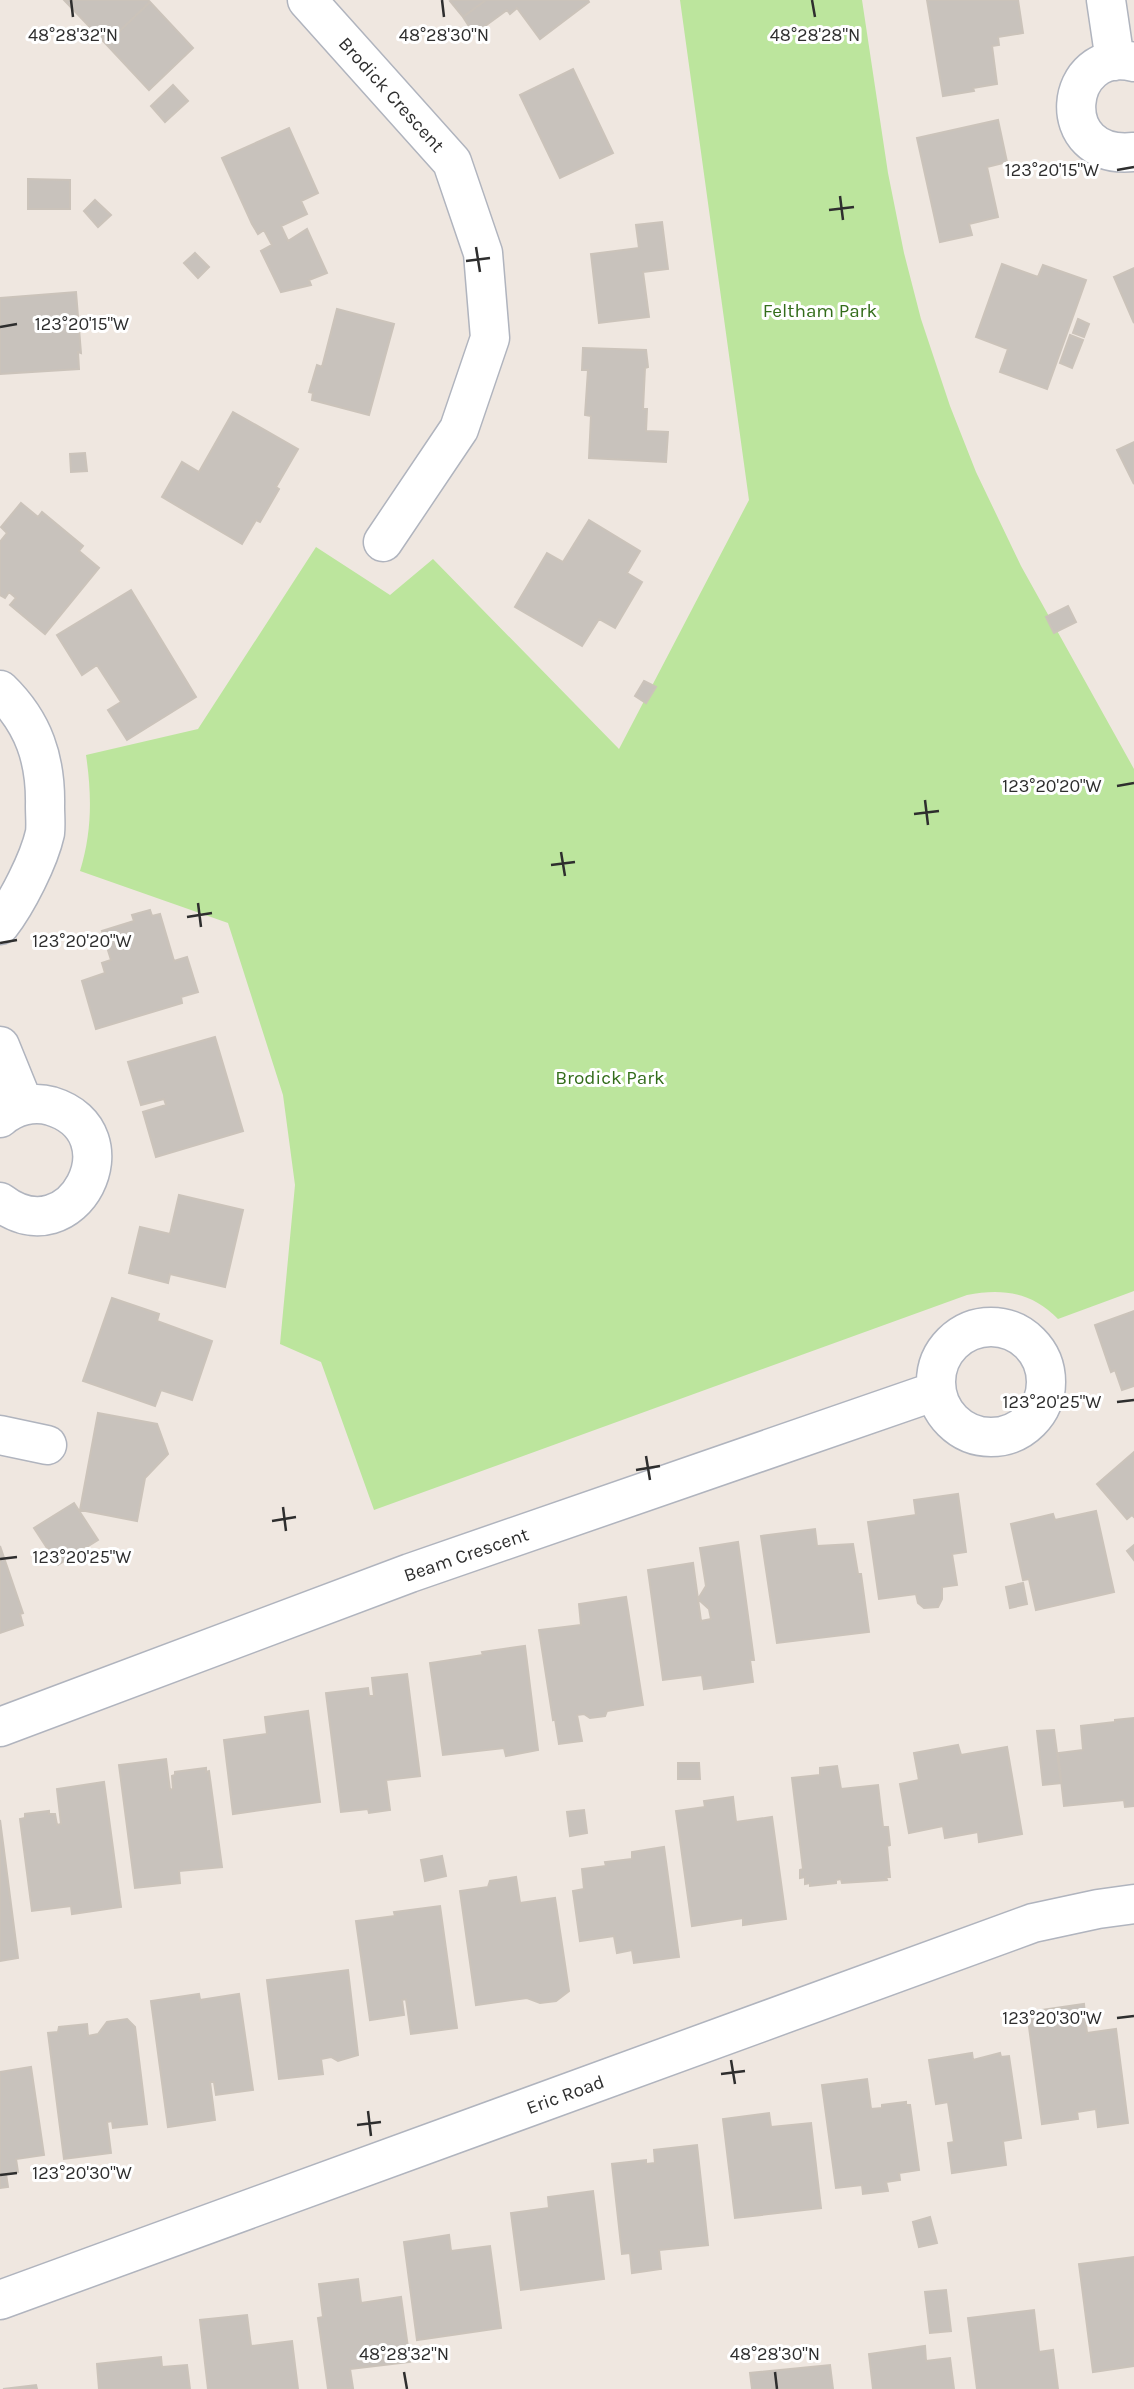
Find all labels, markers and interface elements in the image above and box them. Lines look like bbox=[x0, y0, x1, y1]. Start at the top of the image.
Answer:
text: 48°28'32"N bbox=[28, 24, 118, 46]
text: 48°28'30"N bbox=[399, 24, 489, 46]
text: 48°28'28"N bbox=[770, 24, 860, 46]
street label: Brodick Crescent bbox=[334, 33, 449, 157]
text: 123°20'15"W bbox=[1005, 159, 1099, 181]
park label: Feltham Park bbox=[763, 300, 877, 322]
text: 123°20'15"W bbox=[35, 313, 129, 335]
text: 123°20'20"W bbox=[1002, 775, 1102, 797]
text: 123°20'20"W bbox=[32, 930, 132, 952]
park label: Brodick Park bbox=[555, 1067, 665, 1089]
text: 123°20'25"W bbox=[1003, 1391, 1101, 1413]
street label: Beam Crescent bbox=[401, 1523, 532, 1587]
text: 123°20'25"W bbox=[33, 1546, 131, 1568]
text: 123°20'30"W bbox=[1002, 2007, 1102, 2029]
street label: Eric Road bbox=[523, 2071, 607, 2119]
text: 123°20'30"W bbox=[32, 2162, 132, 2184]
text: 48°28'32"N bbox=[359, 2343, 449, 2365]
text: 48°28'30"N bbox=[730, 2343, 820, 2365]

